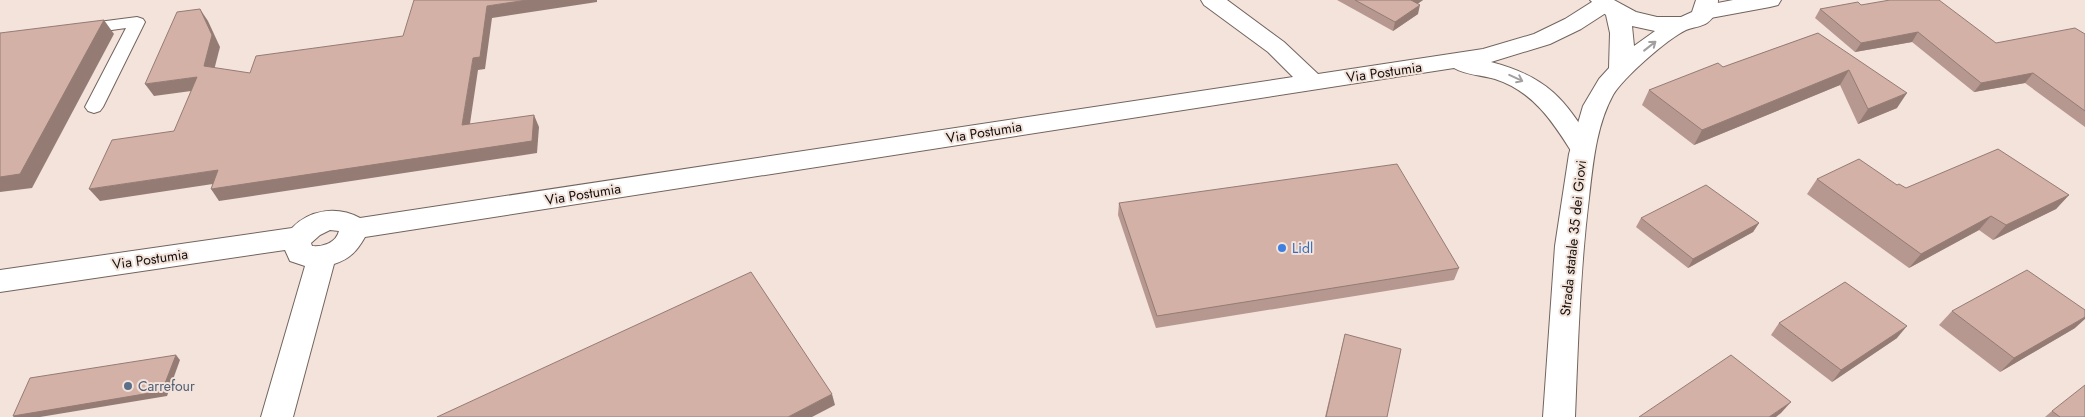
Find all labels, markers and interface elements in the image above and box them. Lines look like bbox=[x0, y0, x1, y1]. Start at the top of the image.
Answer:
one-way arrow bbox=[1643, 41, 1656, 52]
street label: Via Postumia bbox=[1345, 57, 1423, 87]
one-way arrow bbox=[1508, 74, 1523, 84]
street label: Via Postumia bbox=[945, 116, 1023, 148]
street label: Strada statale 35 dei Giovi bbox=[1555, 159, 1591, 317]
street label: Via Postumia bbox=[544, 178, 622, 210]
place label: Lidl bbox=[1292, 238, 1313, 258]
marker: Lidl bbox=[1276, 242, 1288, 254]
street label: Via Postumia bbox=[111, 244, 189, 274]
place label: Carrefour bbox=[138, 376, 195, 396]
marker: Carrefour bbox=[122, 380, 134, 392]

